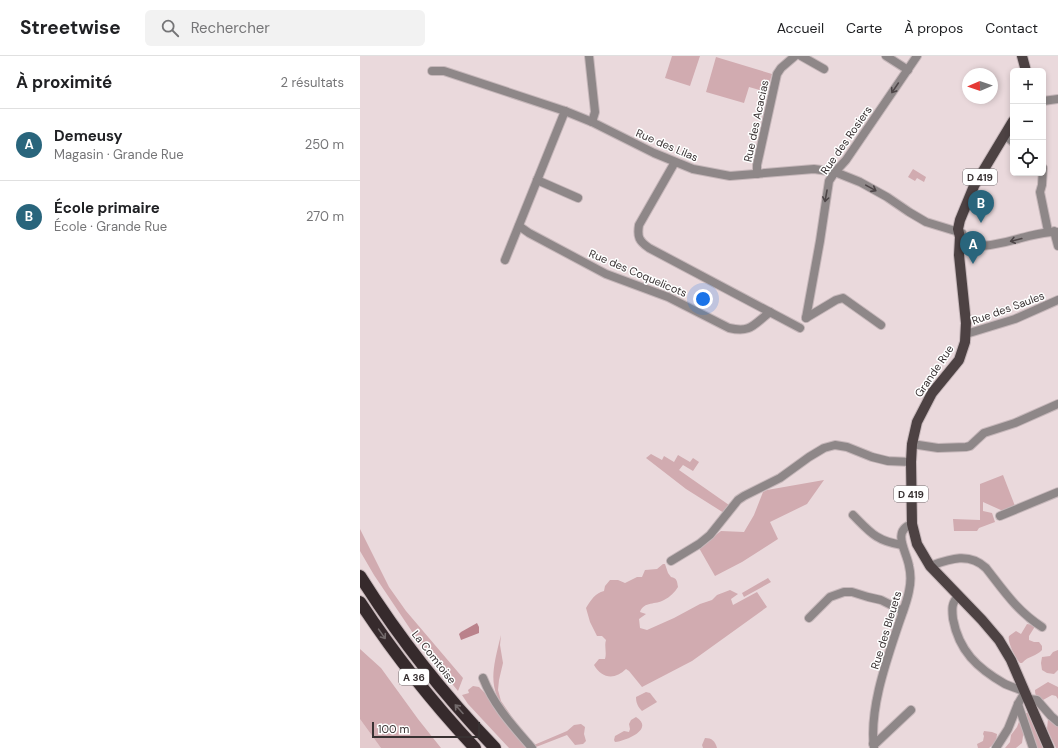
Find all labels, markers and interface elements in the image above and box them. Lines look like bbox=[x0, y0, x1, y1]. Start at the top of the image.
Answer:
search box bbox=[145, 10, 425, 46]
text: Streetwise bbox=[20, 15, 121, 40]
icon: search bbox=[159, 17, 181, 39]
text: Rechercher bbox=[191, 18, 270, 38]
text: Accueil bbox=[777, 19, 824, 37]
text: Carte bbox=[846, 19, 882, 37]
text: À propos bbox=[904, 19, 963, 37]
text: Contact bbox=[985, 19, 1038, 37]
north arrow bbox=[962, 68, 998, 104]
map controls bbox=[1010, 68, 1046, 176]
button: + bbox=[1010, 68, 1046, 104]
text: À proximité bbox=[16, 71, 112, 93]
text: 2 résultats bbox=[281, 74, 344, 91]
street label: Rue des Acacias bbox=[740, 79, 772, 163]
one-way arrow bbox=[891, 82, 899, 93]
street label: Rue des Rosiers bbox=[817, 103, 875, 177]
button: − bbox=[1010, 104, 1046, 140]
text: Demeusy bbox=[54, 126, 123, 146]
street label: Rue des Lilas bbox=[634, 126, 700, 164]
text: A bbox=[24, 136, 34, 153]
text: 250 m bbox=[305, 136, 344, 153]
button: locate bbox=[1010, 140, 1046, 176]
text: Magasin · Grande Rue bbox=[54, 146, 184, 163]
road number: D 419 bbox=[963, 169, 997, 185]
one-way arrow bbox=[864, 185, 876, 192]
one-way arrow bbox=[822, 190, 830, 203]
pin: B bbox=[968, 190, 994, 223]
text: École primaire bbox=[54, 198, 160, 218]
text: B bbox=[25, 208, 33, 225]
text: 270 m bbox=[306, 208, 344, 225]
text: École · Grande Rue bbox=[54, 218, 167, 235]
pin: A bbox=[960, 231, 986, 264]
one-way arrow bbox=[1010, 236, 1023, 244]
street label: Rue des Coquelicots bbox=[587, 246, 689, 300]
street label: Rue des Saules bbox=[970, 288, 1046, 328]
your location bbox=[693, 289, 713, 309]
street label: Grande Rue bbox=[911, 342, 957, 400]
road number: D 419 bbox=[894, 486, 928, 502]
street label: Rue des Bleuets bbox=[867, 589, 905, 671]
street label: La Comtoise bbox=[409, 627, 459, 687]
one-way arrow bbox=[378, 628, 386, 639]
road number: A 36 bbox=[399, 669, 429, 685]
one-way arrow bbox=[454, 704, 464, 714]
scale bar bbox=[372, 720, 480, 739]
text: 100 m bbox=[378, 722, 409, 736]

